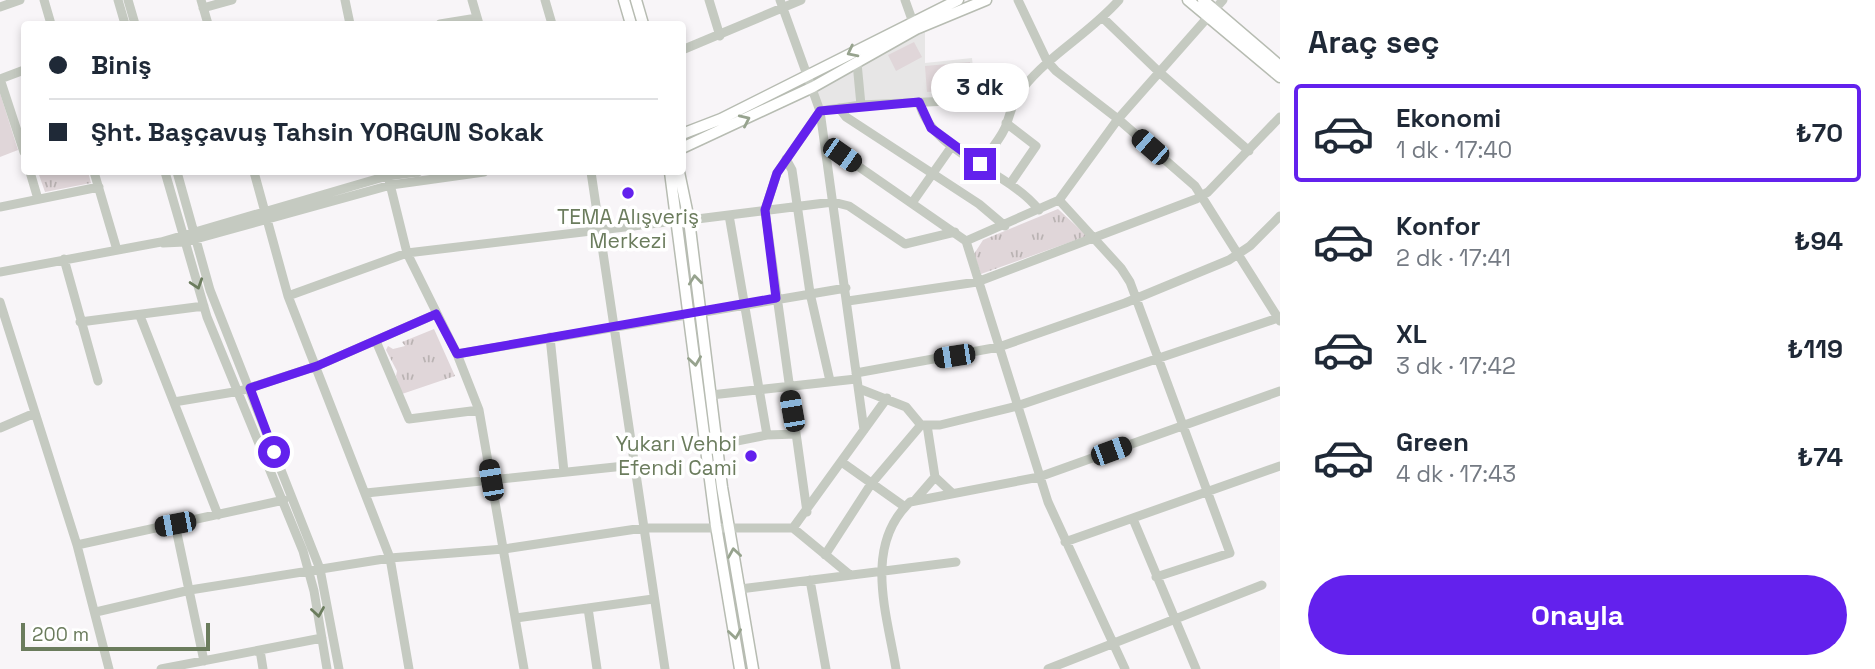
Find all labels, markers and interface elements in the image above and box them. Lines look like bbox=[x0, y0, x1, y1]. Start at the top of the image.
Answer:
text: Araç seç bbox=[1308, 22, 1440, 62]
one-way arrow bbox=[847, 43, 859, 57]
text: Biniş bbox=[91, 48, 152, 82]
callout: 3 dk bbox=[931, 62, 1029, 111]
text: 3 dk bbox=[956, 72, 1004, 102]
text: Ekonomi bbox=[1396, 101, 1501, 135]
icon: car bbox=[1312, 102, 1375, 165]
one-way arrow bbox=[738, 114, 750, 128]
text: Şht. Başçavuş Tahsin YORGUN Sokak bbox=[91, 115, 544, 149]
text: ₺70 bbox=[1796, 116, 1843, 150]
car bbox=[1128, 125, 1173, 169]
car bbox=[819, 134, 866, 176]
text: 1 dk · 17:40 bbox=[1396, 135, 1512, 165]
route end bbox=[964, 148, 996, 180]
marker: TEMA Alışveriş Merkezi bbox=[620, 185, 636, 201]
place label: TEMA Alışveriş Merkezi bbox=[557, 203, 699, 254]
text: Konfor bbox=[1396, 209, 1481, 243]
icon: car bbox=[1312, 210, 1375, 273]
text: ₺94 bbox=[1794, 224, 1843, 258]
text: 2 dk · 17:41 bbox=[1396, 243, 1511, 273]
one-way arrow bbox=[688, 274, 703, 285]
one-way arrow bbox=[189, 278, 203, 290]
text: XL bbox=[1396, 317, 1427, 351]
icon: car bbox=[1312, 318, 1375, 381]
text: ₺119 bbox=[1787, 332, 1843, 366]
car bbox=[932, 342, 977, 370]
text: 3 dk · 17:42 bbox=[1396, 351, 1516, 381]
one-way arrow bbox=[687, 355, 702, 366]
car bbox=[779, 388, 806, 434]
text: Green bbox=[1396, 425, 1469, 459]
icon: car bbox=[1312, 426, 1375, 489]
place label: Yukarı Vehbi Efendi Cami bbox=[615, 430, 737, 481]
car bbox=[1088, 434, 1135, 468]
route start bbox=[258, 436, 290, 468]
text: ₺74 bbox=[1797, 440, 1843, 474]
marker: Yukarı Vehbi Efendi Cami bbox=[743, 448, 759, 464]
car bbox=[478, 457, 505, 503]
text: 4 dk · 17:43 bbox=[1396, 459, 1516, 489]
car bbox=[153, 510, 198, 538]
one-way arrow bbox=[727, 547, 742, 559]
button: Onayla bbox=[1308, 575, 1847, 655]
one-way arrow bbox=[310, 606, 325, 618]
scale bar bbox=[21, 620, 210, 652]
text: 200 m bbox=[32, 622, 89, 647]
one-way arrow bbox=[727, 628, 742, 640]

